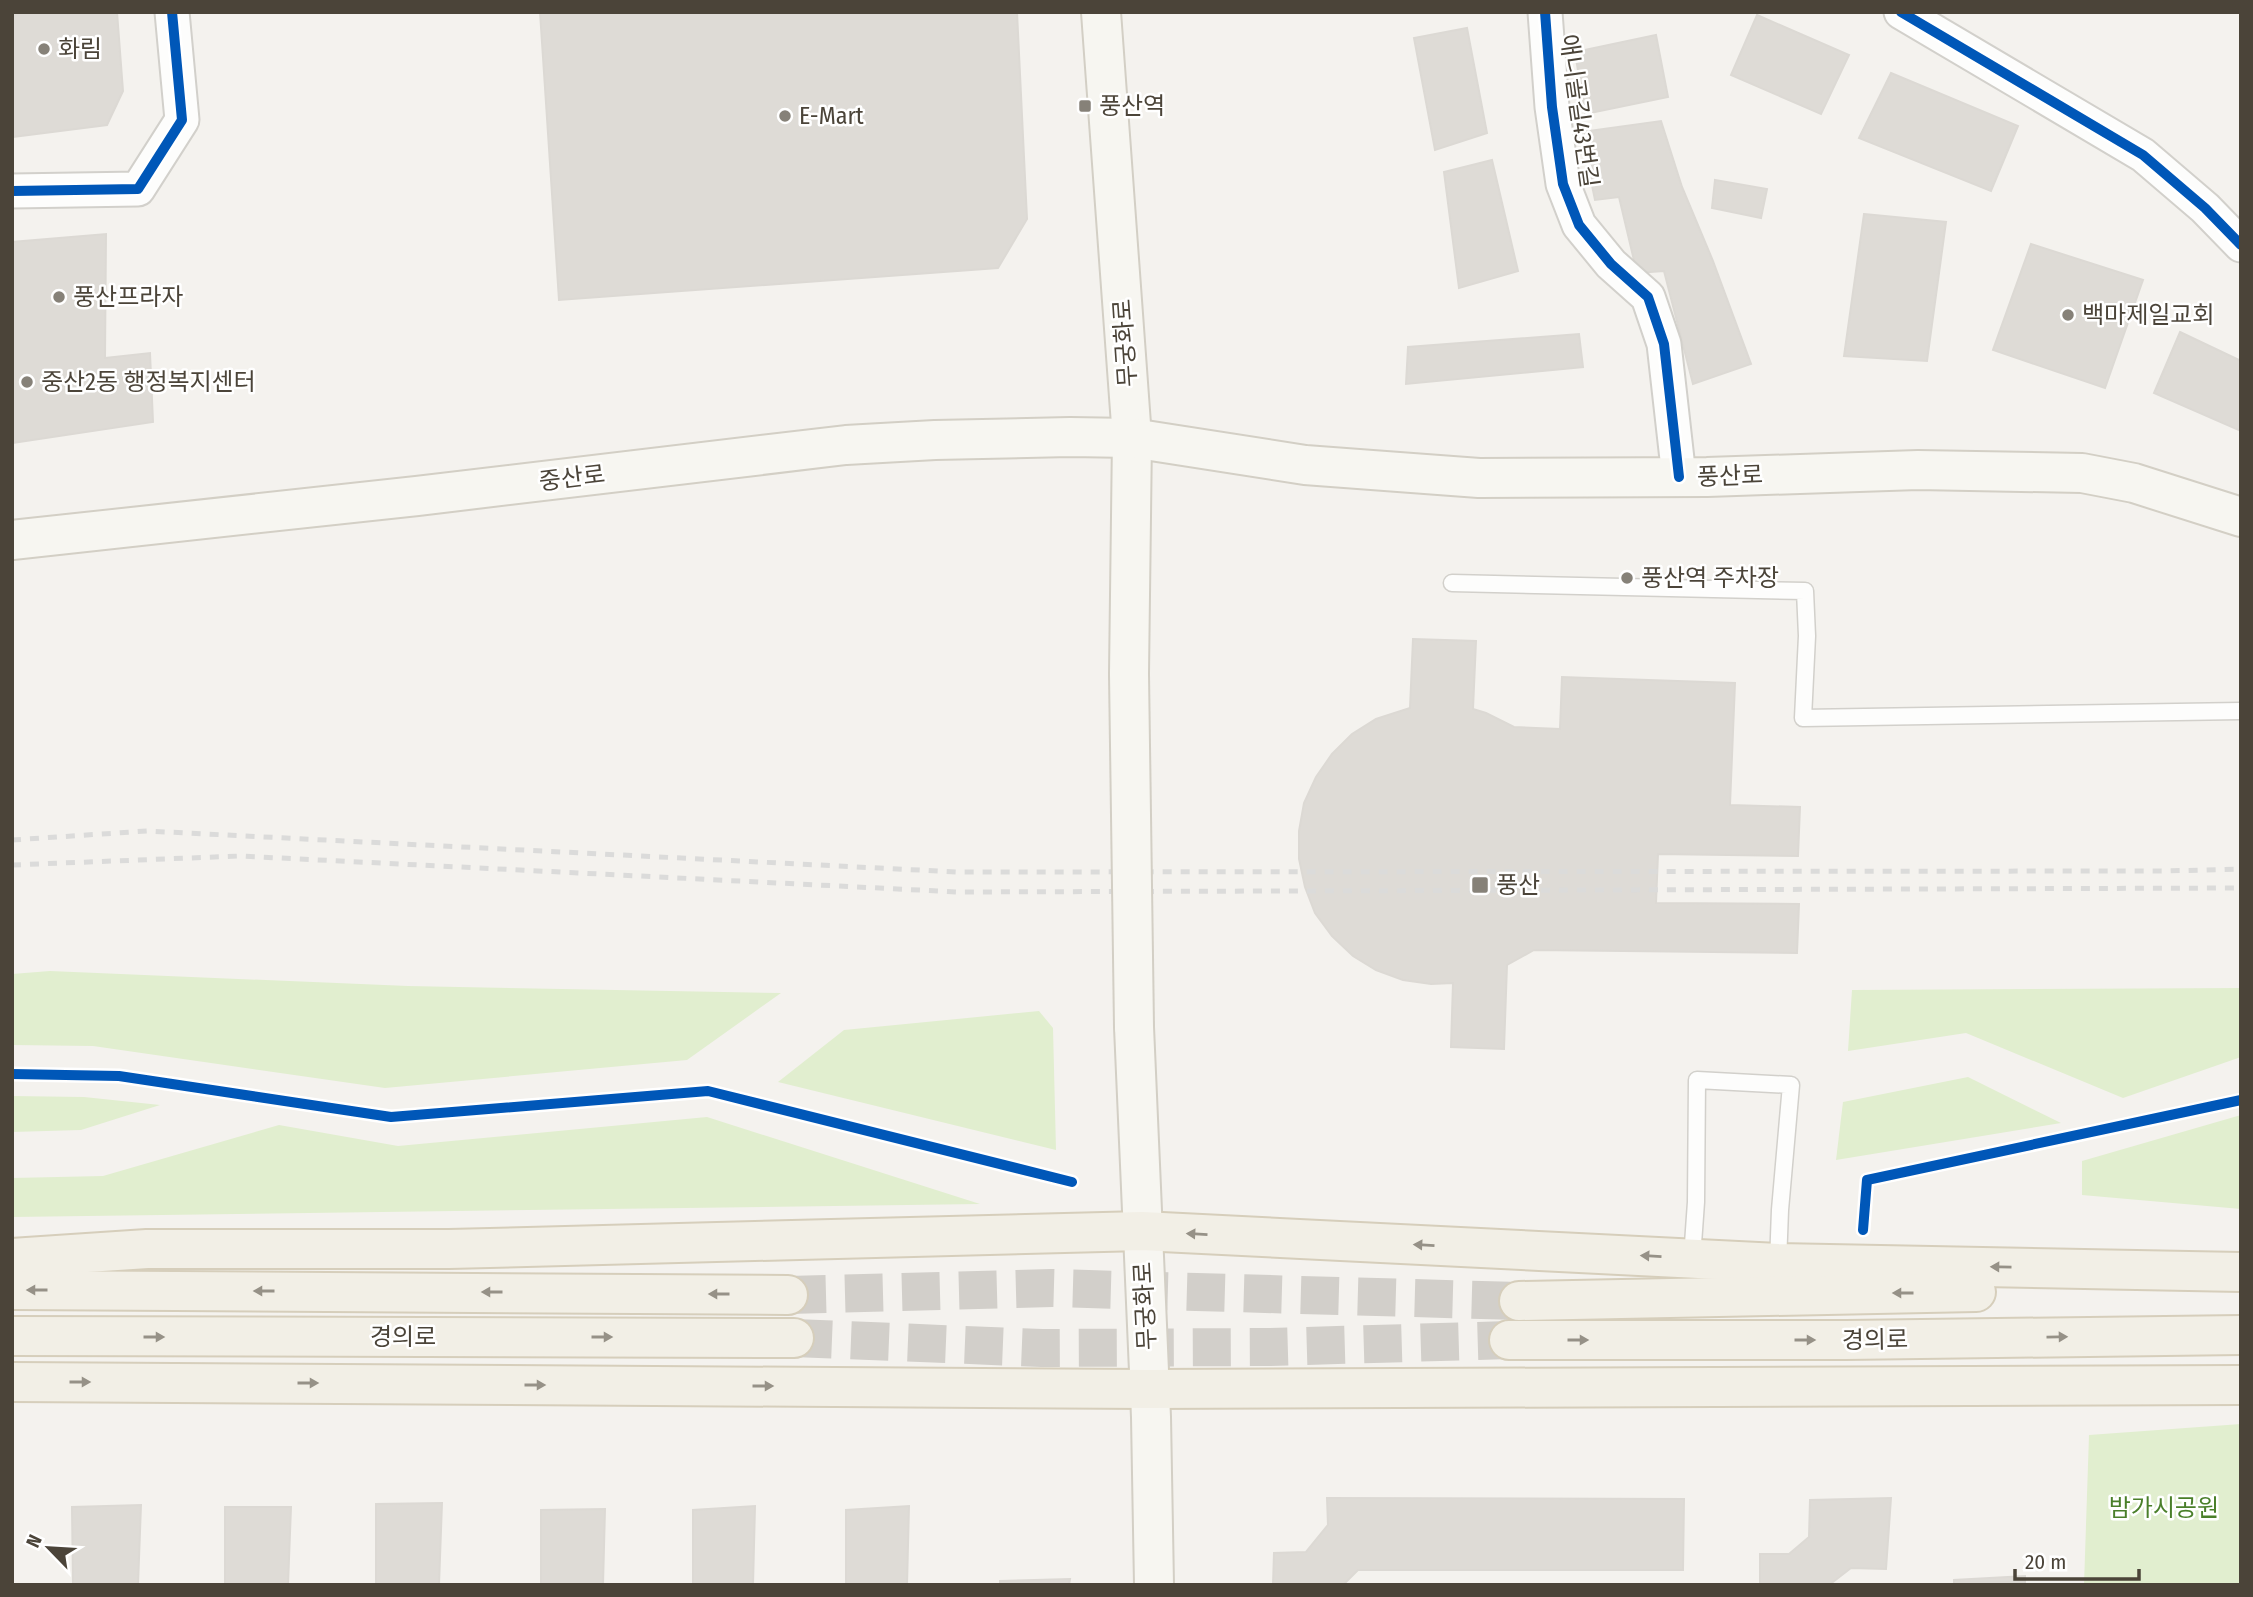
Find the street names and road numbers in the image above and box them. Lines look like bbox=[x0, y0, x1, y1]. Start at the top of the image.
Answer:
street label: 애니골길43번길 bbox=[1554, 33, 1604, 189]
street label: 무궁화로 bbox=[1108, 298, 1142, 388]
street label: 중산로 bbox=[537, 460, 607, 496]
street label: 풍산로 bbox=[1696, 461, 1764, 491]
street label: 무궁화로 bbox=[1129, 1261, 1161, 1351]
street label: 경의로 bbox=[370, 1323, 436, 1351]
street label: 경의로 bbox=[1842, 1325, 1908, 1355]

